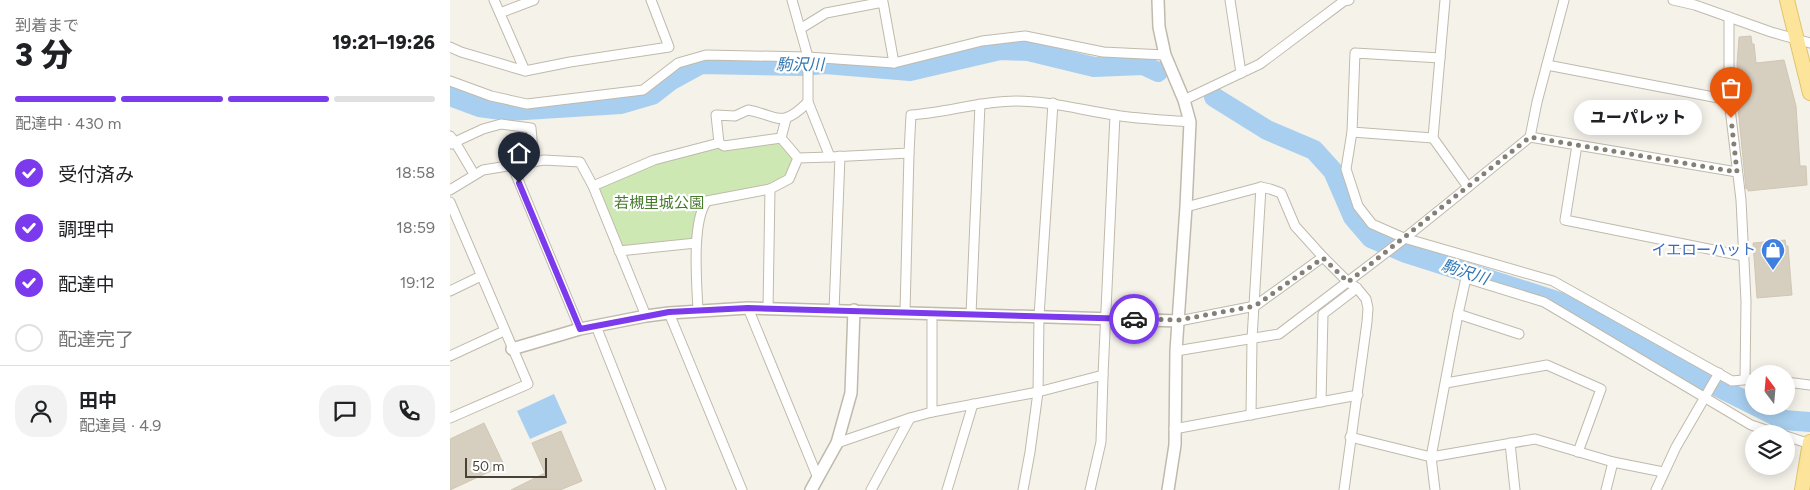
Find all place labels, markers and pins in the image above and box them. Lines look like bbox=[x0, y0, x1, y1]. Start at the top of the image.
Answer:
pin bbox=[1710, 67, 1752, 118]
callout: ユーパレット bbox=[1574, 100, 1701, 136]
pin bbox=[498, 132, 540, 183]
shop icon: イエローハット bbox=[1760, 237, 1786, 271]
place label: イエローハット bbox=[1651, 241, 1756, 259]

